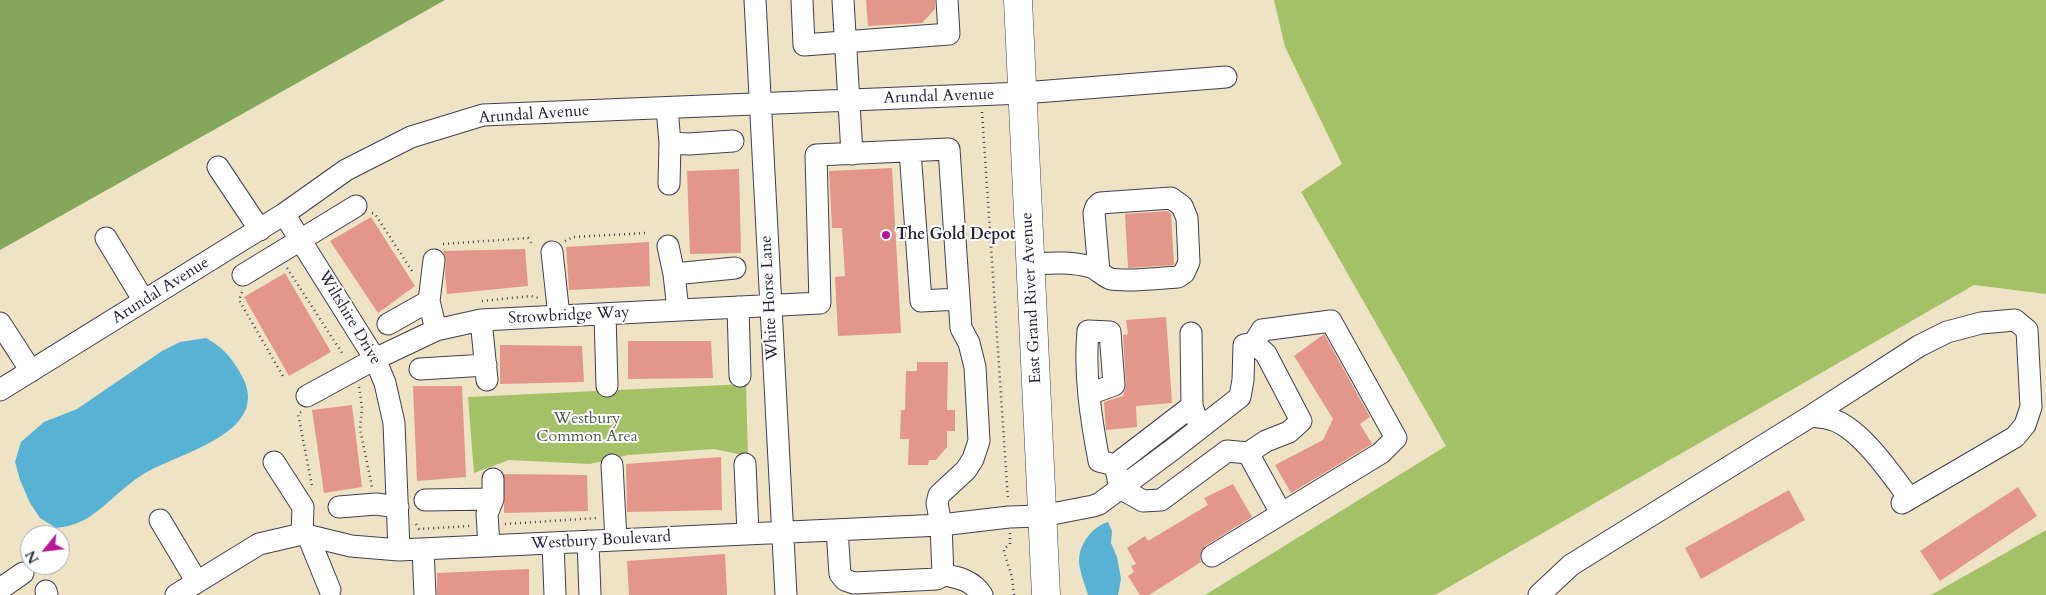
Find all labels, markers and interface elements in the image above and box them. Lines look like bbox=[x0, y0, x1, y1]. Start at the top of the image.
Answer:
street label: Arundal Avenue bbox=[883, 85, 995, 109]
street label: Arundal Avenue bbox=[478, 102, 590, 128]
street label: East Grand River Avenue bbox=[1018, 212, 1046, 384]
place label: The Gold Depot bbox=[896, 225, 1015, 245]
marker: The Gold Depot bbox=[880, 229, 892, 241]
street label: White Horse Lane bbox=[757, 235, 783, 361]
street label: Arundal Avenue bbox=[109, 254, 213, 328]
street label: Wiltshire Drive bbox=[313, 268, 385, 368]
street label: Strowbridge Way bbox=[508, 303, 630, 329]
park label: Westbury Common Area bbox=[536, 409, 638, 447]
north arrow bbox=[20, 525, 70, 575]
street label: Westbury Boulevard bbox=[530, 528, 672, 554]
text: N bbox=[21, 547, 44, 567]

